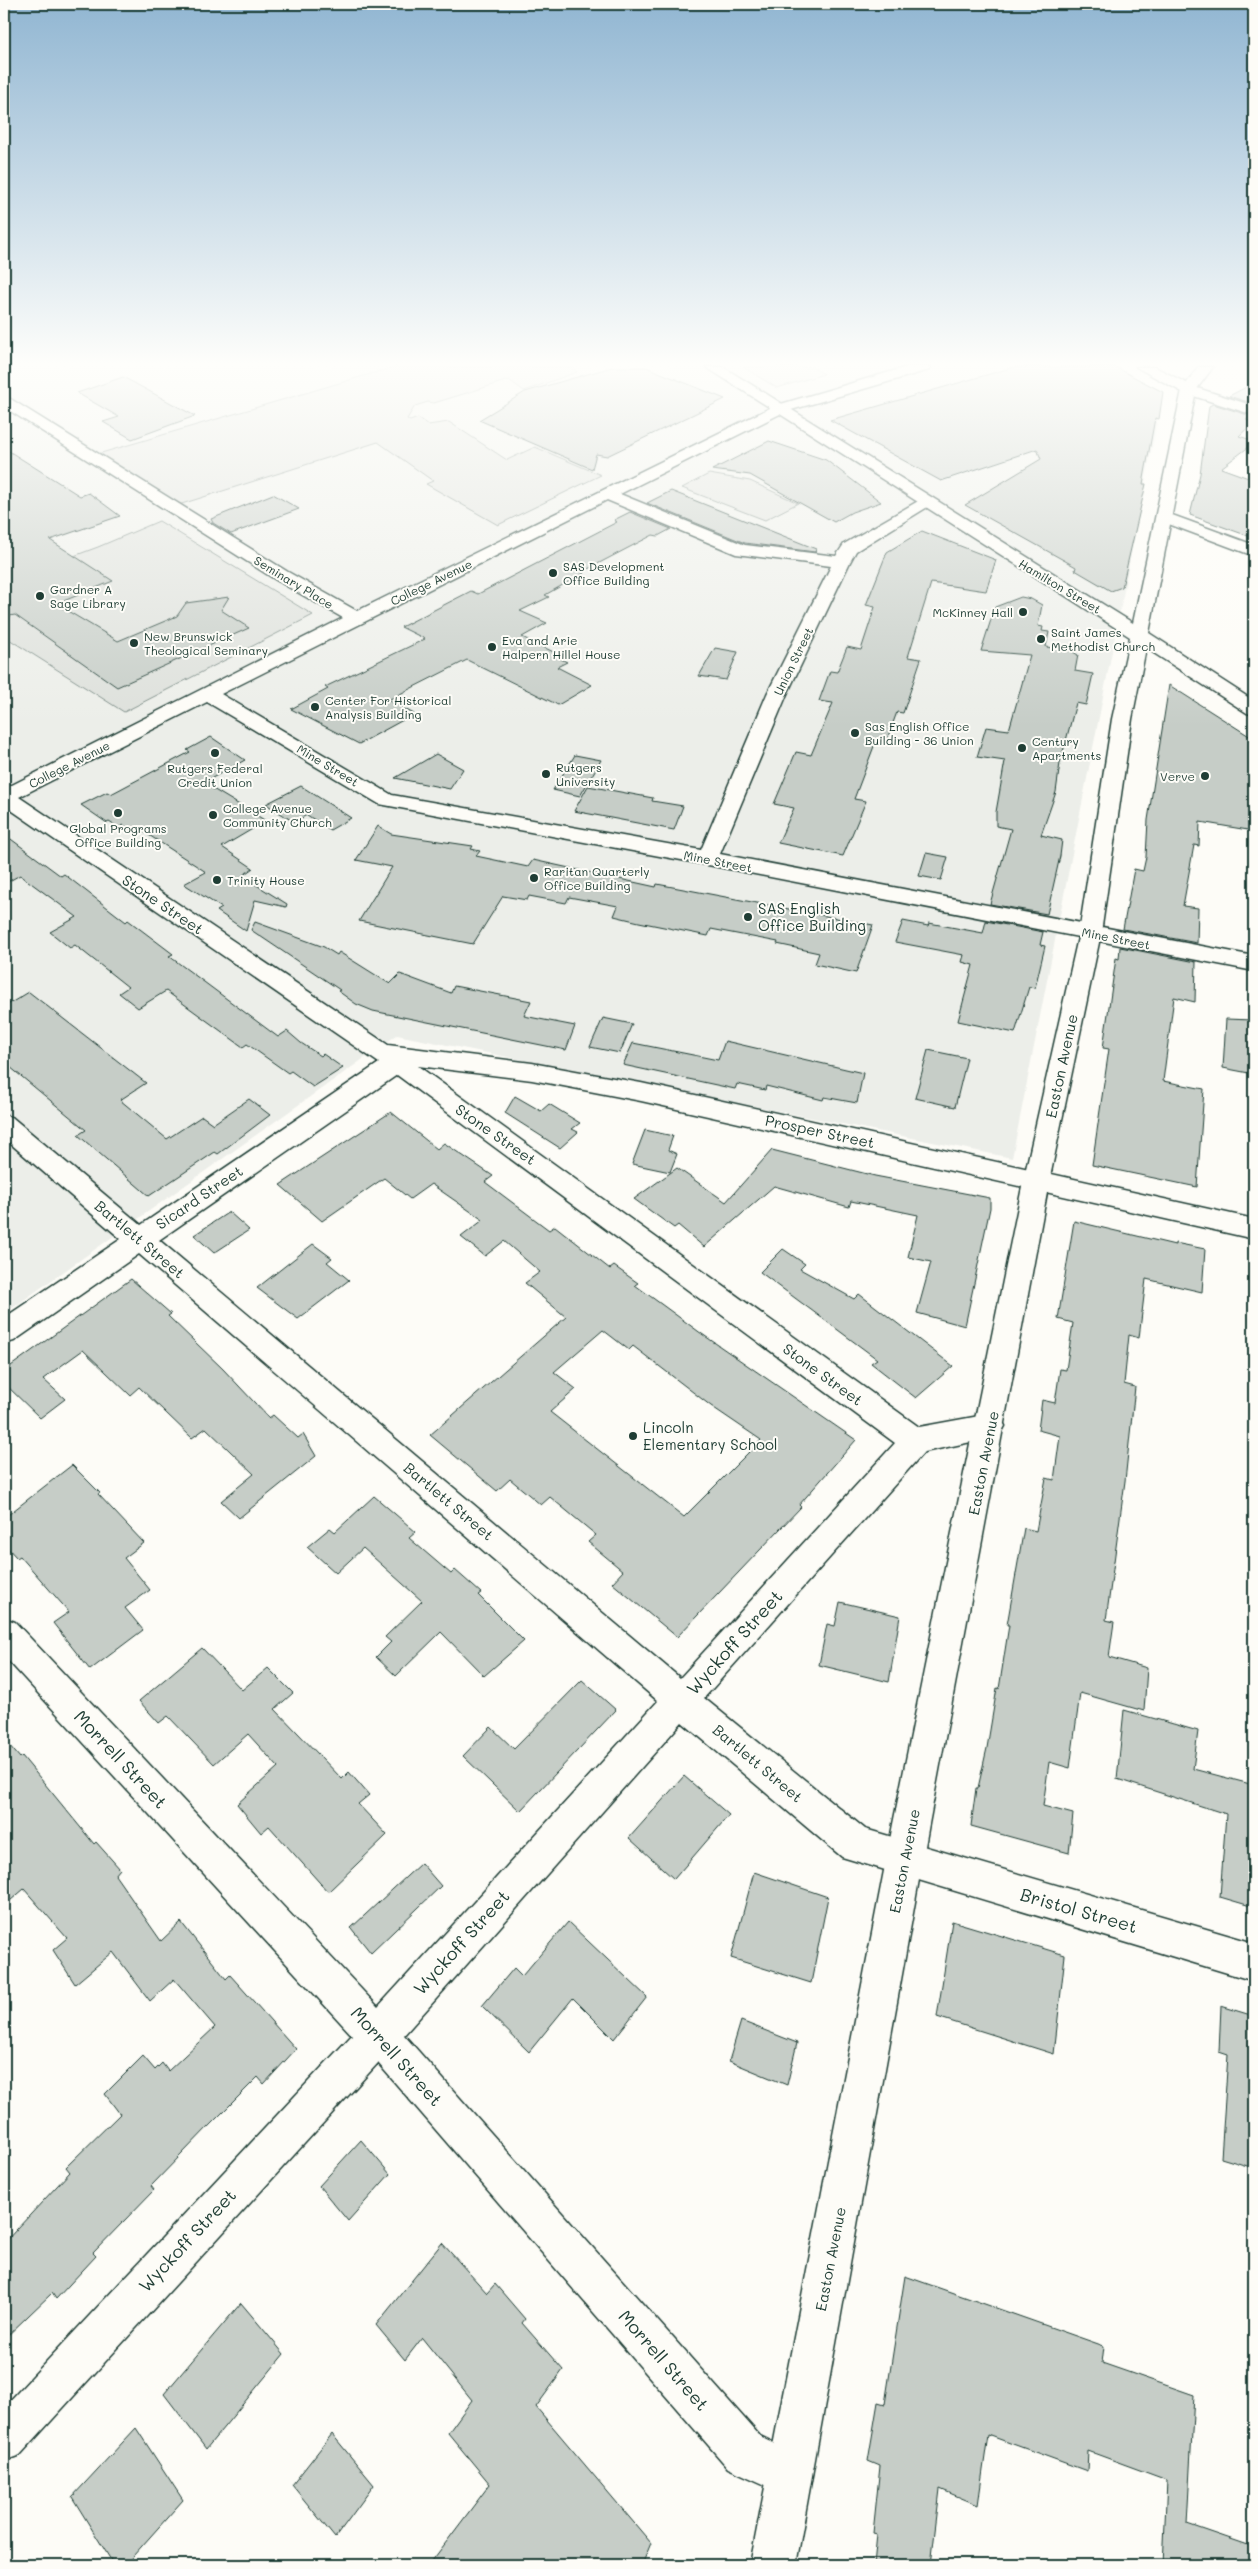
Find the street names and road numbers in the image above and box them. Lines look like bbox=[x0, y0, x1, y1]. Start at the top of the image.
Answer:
street label: Seminary Place bbox=[251, 552, 337, 612]
street label: College Avenue bbox=[388, 555, 474, 609]
street label: Hamilton Street bbox=[1016, 555, 1104, 617]
street label: Union Street bbox=[770, 624, 816, 698]
street label: College Avenue bbox=[26, 737, 112, 791]
street label: Mine Street bbox=[294, 740, 362, 790]
street label: Mine Street bbox=[682, 847, 754, 875]
street label: Stone Street bbox=[118, 869, 208, 939]
street label: Mine Street bbox=[1080, 924, 1152, 952]
street label: Easton Avenue bbox=[1040, 1012, 1082, 1120]
street label: Stone Street bbox=[452, 1099, 540, 1169]
street label: Prosper Street bbox=[763, 1110, 877, 1152]
street label: Sicard Street bbox=[152, 1161, 246, 1233]
street label: Bartlett Street bbox=[91, 1195, 189, 1283]
street label: Stone Street bbox=[779, 1338, 867, 1410]
street label: Easton Avenue bbox=[963, 1409, 1003, 1517]
street label: Bartlett Street bbox=[400, 1457, 498, 1545]
street label: Wyckoff Street bbox=[681, 1585, 787, 1699]
street label: Morrell Street bbox=[69, 1705, 173, 1813]
street label: Bartlett Street bbox=[709, 1719, 807, 1807]
street label: Easton Avenue bbox=[884, 1807, 924, 1915]
street label: Bristol Street bbox=[1018, 1882, 1140, 1938]
street label: Wyckoff Street bbox=[408, 1885, 514, 1999]
street label: Morrell Street bbox=[346, 2001, 448, 2111]
street label: Wyckoff Street bbox=[133, 2183, 241, 2297]
street label: Easton Avenue bbox=[810, 2205, 850, 2313]
street label: Morrell Street bbox=[614, 2304, 714, 2416]

